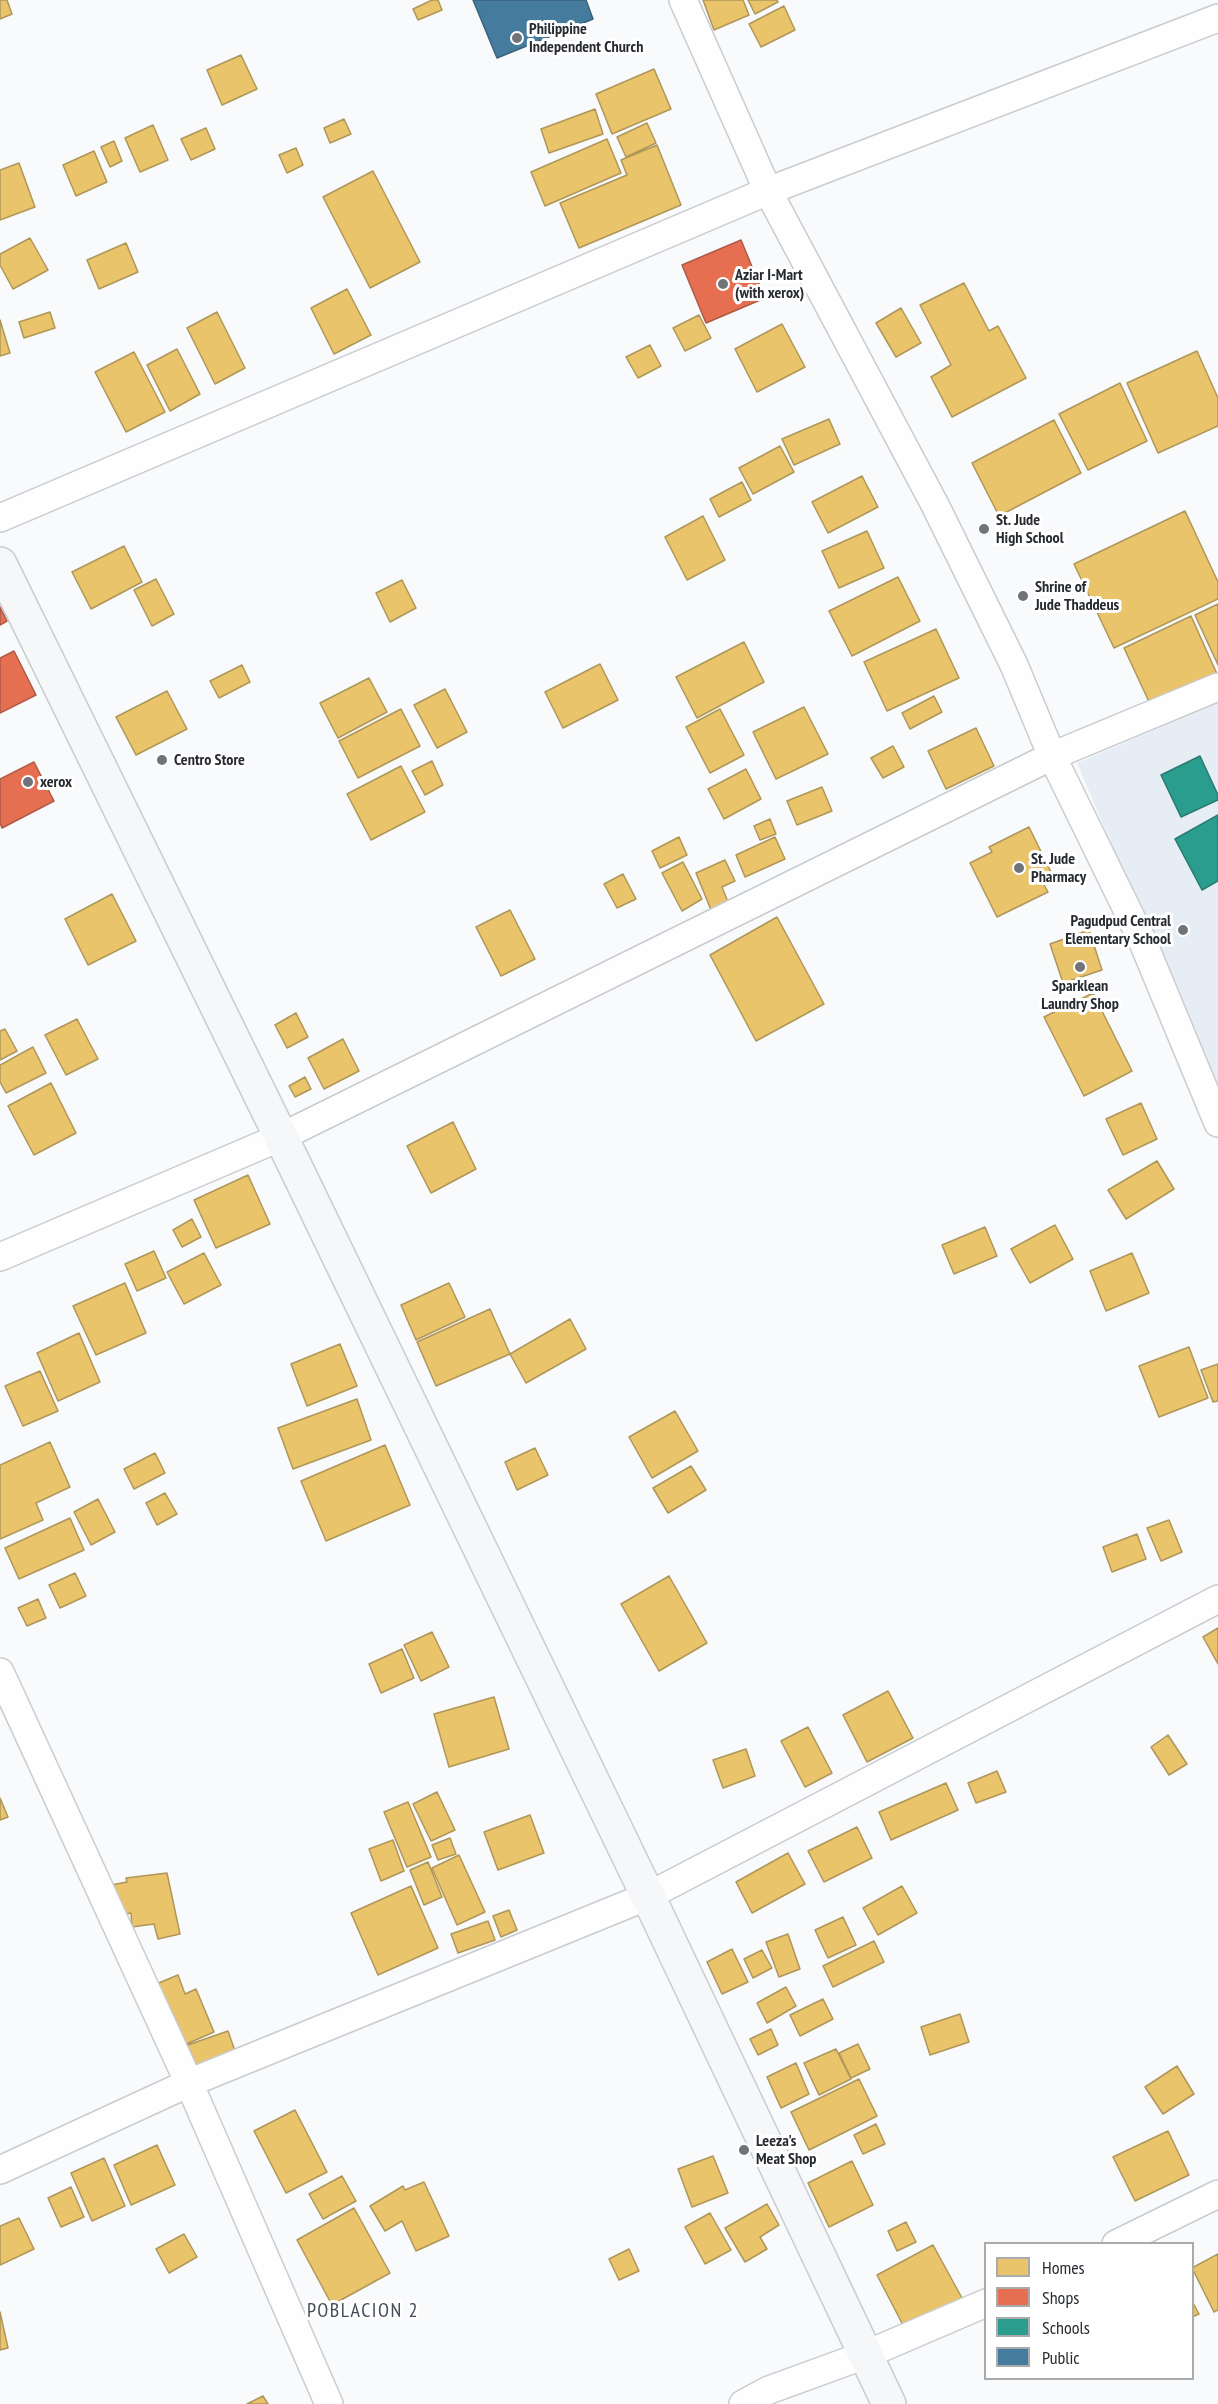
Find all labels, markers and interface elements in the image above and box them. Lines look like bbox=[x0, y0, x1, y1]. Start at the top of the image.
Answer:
place label: Philippine Independent Church bbox=[529, 19, 643, 57]
marker: Philippine Independent Church bbox=[510, 31, 524, 45]
place label: Aziar I-Mart (with xerox) bbox=[735, 265, 804, 303]
marker: Aziar I-Mart (with xerox) bbox=[716, 277, 730, 291]
place label: St. Jude High School bbox=[996, 510, 1064, 548]
marker: St. Jude High School bbox=[977, 522, 991, 536]
place label: Shrine of Jude Thaddeus bbox=[1035, 577, 1119, 615]
marker: Shrine of Jude Thaddeus bbox=[1016, 589, 1030, 603]
place label: Centro Store bbox=[174, 750, 245, 770]
marker: Centro Store bbox=[155, 753, 169, 767]
place label: xerox bbox=[40, 772, 72, 792]
marker: xerox bbox=[21, 775, 35, 789]
place label: St. Jude Pharmacy bbox=[1031, 849, 1086, 887]
marker: St. Jude Pharmacy bbox=[1012, 861, 1026, 875]
place label: Pagudpud Central Elementary School bbox=[1065, 911, 1171, 949]
marker: Pagudpud Central Elementary School bbox=[1176, 923, 1190, 937]
marker: Sparklean Laundry Shop bbox=[1073, 960, 1087, 974]
place label: Sparklean Laundry Shop bbox=[1041, 976, 1119, 1014]
place label: Leeza's Meat Shop bbox=[756, 2131, 816, 2169]
marker: Leeza's Meat Shop bbox=[737, 2143, 751, 2157]
legend bbox=[984, 2242, 1194, 2380]
text: Homes bbox=[1042, 2256, 1085, 2279]
text: Shops bbox=[1042, 2286, 1079, 2309]
district label: POBLACION 2 bbox=[307, 2299, 419, 2323]
text: Schools bbox=[1042, 2316, 1090, 2339]
text: Public bbox=[1042, 2346, 1080, 2369]

